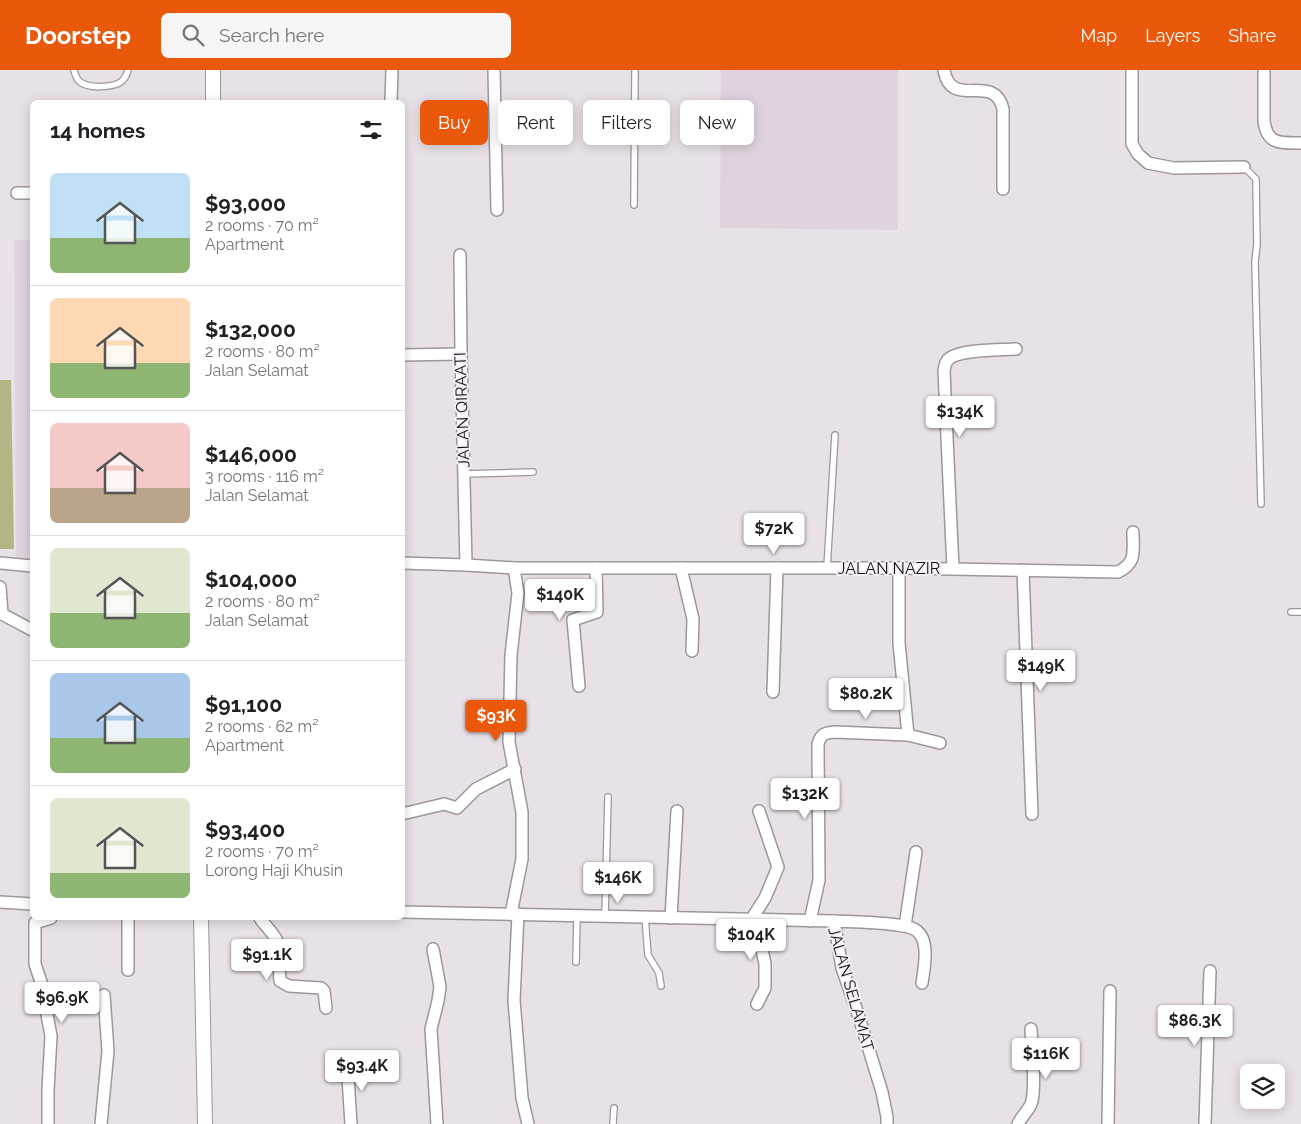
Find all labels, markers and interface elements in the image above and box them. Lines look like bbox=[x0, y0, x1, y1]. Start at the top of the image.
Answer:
search box bbox=[161, 13, 511, 58]
text: Doorstep bbox=[25, 21, 131, 50]
icon: search bbox=[179, 21, 207, 49]
text: Search here bbox=[219, 24, 325, 46]
text: Map bbox=[1081, 25, 1117, 46]
text: Layers bbox=[1145, 25, 1200, 46]
text: Share bbox=[1228, 25, 1276, 46]
chip: Buy bbox=[420, 100, 488, 145]
chip: Rent bbox=[498, 100, 573, 145]
chip: Filters bbox=[583, 100, 670, 145]
chip: New bbox=[680, 100, 754, 145]
icon: filters bbox=[357, 116, 385, 144]
text: 14 homes bbox=[50, 118, 145, 143]
text: $93,000 bbox=[205, 191, 286, 216]
icon: home bbox=[90, 193, 150, 253]
text: 2 rooms · 70 m² bbox=[205, 216, 319, 235]
text: Apartment bbox=[205, 235, 284, 254]
text: $132,000 bbox=[205, 317, 296, 342]
icon: home bbox=[90, 318, 150, 378]
text: 2 rooms · 80 m² bbox=[205, 342, 320, 361]
street label: JALAN QIRAATI bbox=[450, 352, 474, 468]
text: Jalan Selamat bbox=[205, 361, 309, 380]
pin: $134K bbox=[925, 396, 995, 438]
text: $134K bbox=[937, 402, 983, 421]
text: $146,000 bbox=[205, 442, 297, 467]
icon: home bbox=[90, 443, 150, 503]
text: 3 rooms · 116 m² bbox=[205, 467, 324, 486]
text: Jalan Selamat bbox=[205, 486, 309, 505]
pin: $72K bbox=[744, 512, 804, 555]
text: $72K bbox=[755, 519, 793, 538]
street label: JALAN NAZIR bbox=[838, 559, 940, 578]
text: $104,000 bbox=[205, 567, 297, 592]
icon: home bbox=[90, 568, 150, 628]
pin: $140K bbox=[525, 578, 595, 621]
text: $140K bbox=[536, 585, 584, 604]
text: 2 rooms · 80 m² bbox=[205, 592, 320, 611]
text: Jalan Selamat bbox=[205, 611, 309, 630]
pin: $149K bbox=[1006, 650, 1076, 692]
text: $149K bbox=[1017, 656, 1065, 675]
pin: $80.2K bbox=[825, 678, 907, 720]
text: $80.2K bbox=[840, 684, 892, 703]
text: $91,100 bbox=[205, 692, 282, 717]
icon: home bbox=[90, 693, 150, 753]
pin: $93K bbox=[466, 700, 526, 742]
text: $93K bbox=[476, 706, 516, 725]
text: 2 rooms · 62 m² bbox=[205, 717, 318, 736]
text: Apartment bbox=[205, 736, 284, 755]
pin: $132K bbox=[770, 778, 840, 820]
text: $132K bbox=[782, 784, 828, 803]
text: $93,400 bbox=[205, 817, 285, 842]
icon: home bbox=[90, 818, 150, 878]
text: 2 rooms · 70 m² bbox=[205, 842, 319, 861]
text: Lorong Haji Khusin bbox=[205, 861, 343, 880]
pin: $146K bbox=[583, 862, 653, 904]
text: $146K bbox=[594, 868, 642, 887]
pin: $104K bbox=[716, 918, 786, 961]
text: $104K bbox=[727, 925, 775, 944]
street label: JALAN SELAMAT bbox=[824, 925, 878, 1053]
pin: $91.1K bbox=[226, 938, 308, 981]
text: $91.1K bbox=[242, 945, 292, 964]
pin: $96.9K bbox=[21, 982, 103, 1024]
text: $96.9K bbox=[35, 988, 89, 1007]
pin: $86.3K bbox=[1154, 1004, 1236, 1047]
text: $86.3K bbox=[1169, 1011, 1221, 1030]
pin: $116K bbox=[1011, 1038, 1081, 1080]
text: $116K bbox=[1023, 1044, 1069, 1063]
pin: $93.4K bbox=[321, 1050, 403, 1092]
text: $93.4K bbox=[336, 1056, 388, 1075]
map controls bbox=[1240, 1064, 1285, 1109]
button: layers bbox=[1240, 1064, 1285, 1109]

